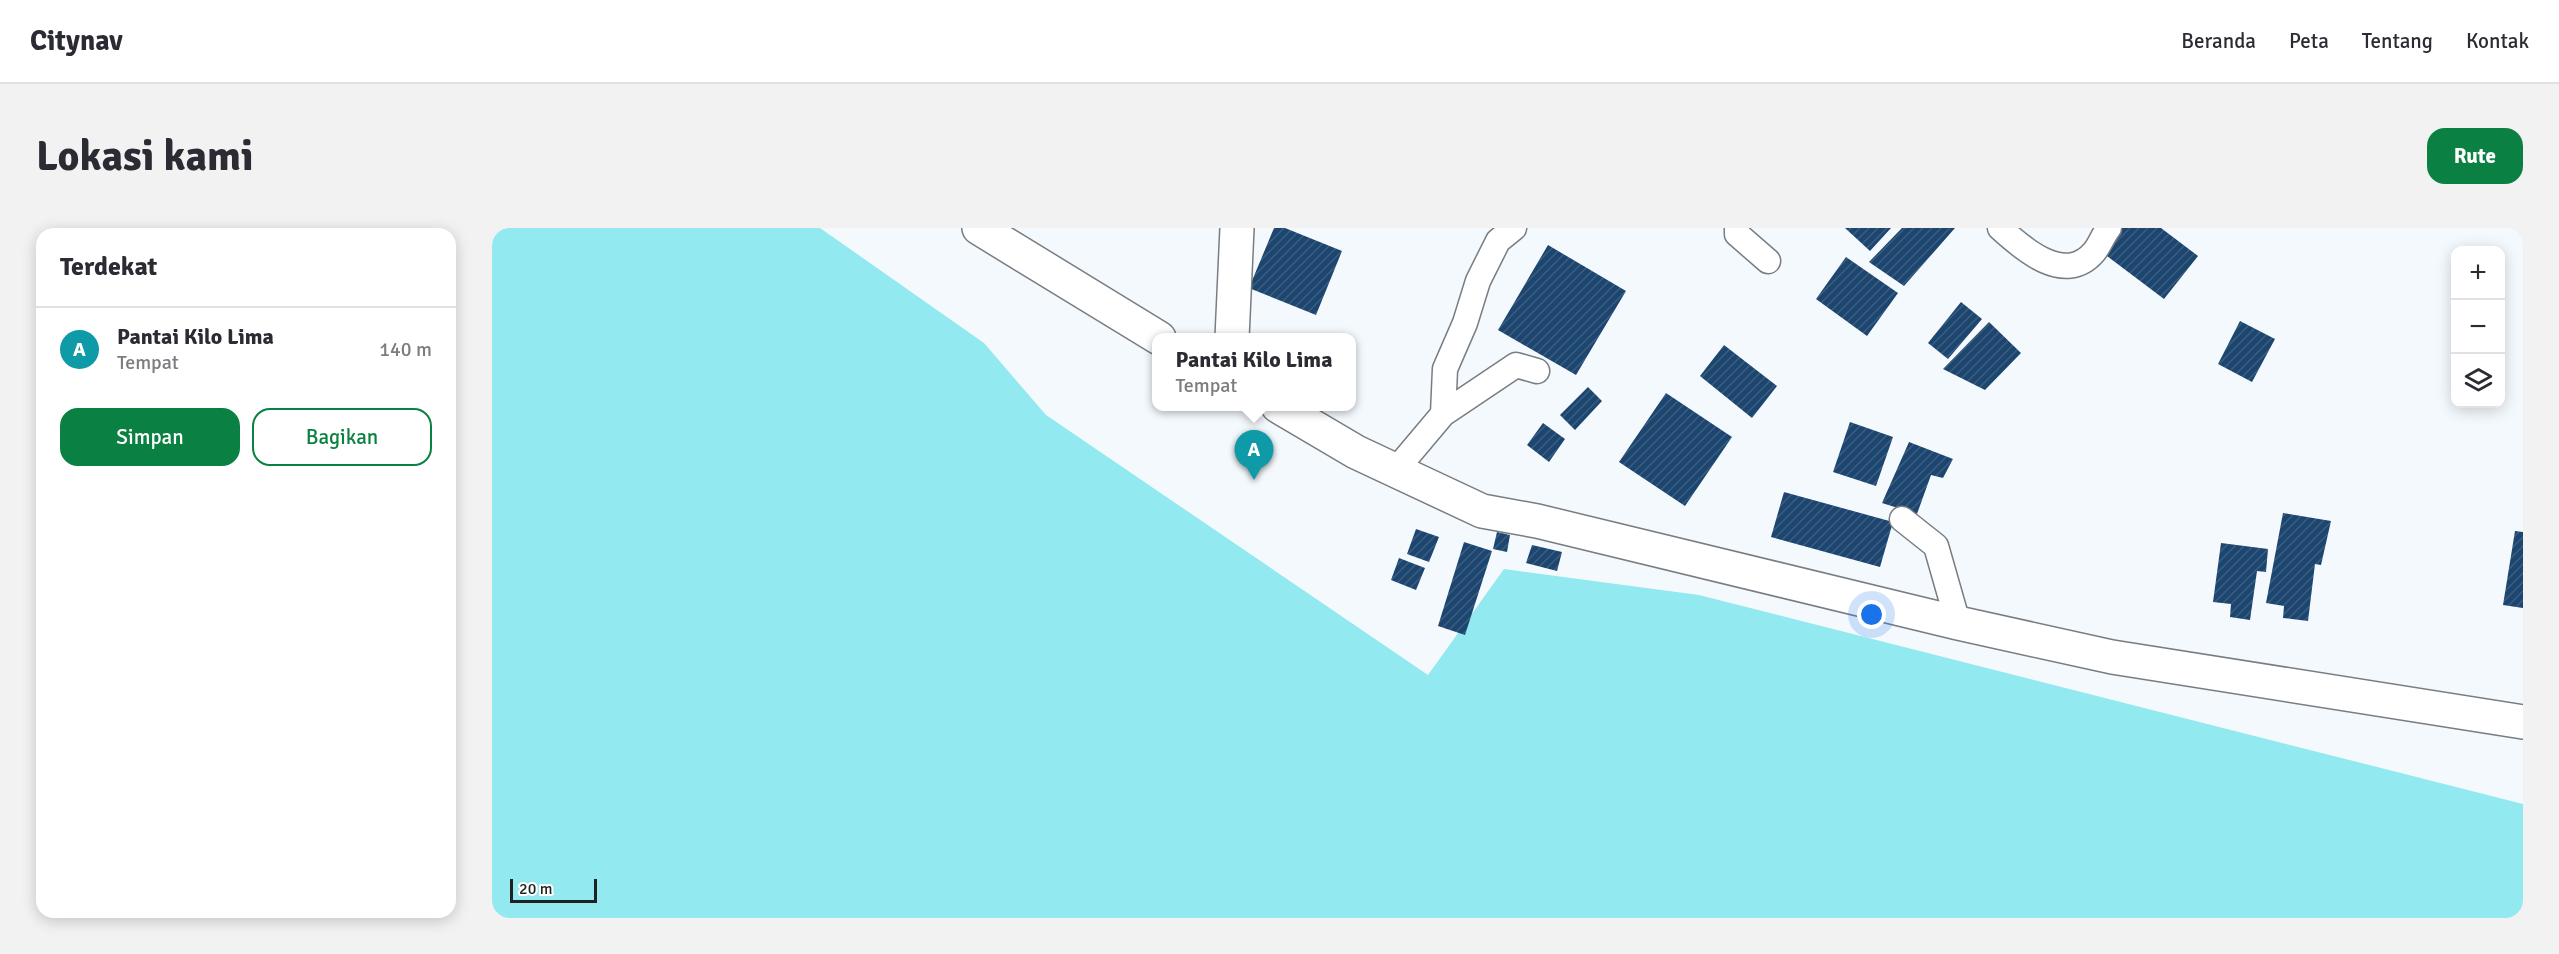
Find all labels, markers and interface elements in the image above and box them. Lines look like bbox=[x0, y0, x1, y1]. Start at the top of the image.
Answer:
text: Citynav bbox=[30, 24, 123, 58]
text: Beranda bbox=[2181, 28, 2256, 54]
text: Peta bbox=[2289, 28, 2329, 54]
text: Tentang bbox=[2362, 28, 2433, 54]
text: Kontak bbox=[2466, 28, 2529, 54]
button: Rute bbox=[2427, 128, 2523, 184]
text: Lokasi kami bbox=[36, 131, 254, 182]
map controls bbox=[2451, 246, 2505, 408]
button: + bbox=[2451, 246, 2505, 300]
text: Terdekat bbox=[60, 251, 157, 283]
button: − bbox=[2451, 300, 2505, 354]
text: Pantai Kilo Lima bbox=[117, 323, 274, 350]
popup bbox=[1152, 333, 1356, 411]
text: A bbox=[73, 337, 86, 362]
text: 140 m bbox=[379, 337, 432, 362]
text: Pantai Kilo Lima bbox=[1176, 346, 1332, 373]
text: Tempat bbox=[117, 350, 179, 375]
button: layers bbox=[2451, 354, 2505, 408]
text: Tempat bbox=[1176, 373, 1237, 398]
button: Simpan bbox=[60, 408, 240, 466]
button: Bagikan bbox=[252, 408, 432, 466]
pin: A bbox=[1234, 430, 1274, 480]
your location bbox=[1857, 600, 1886, 629]
scale bar bbox=[510, 876, 597, 904]
text: 20 m bbox=[519, 879, 553, 899]

